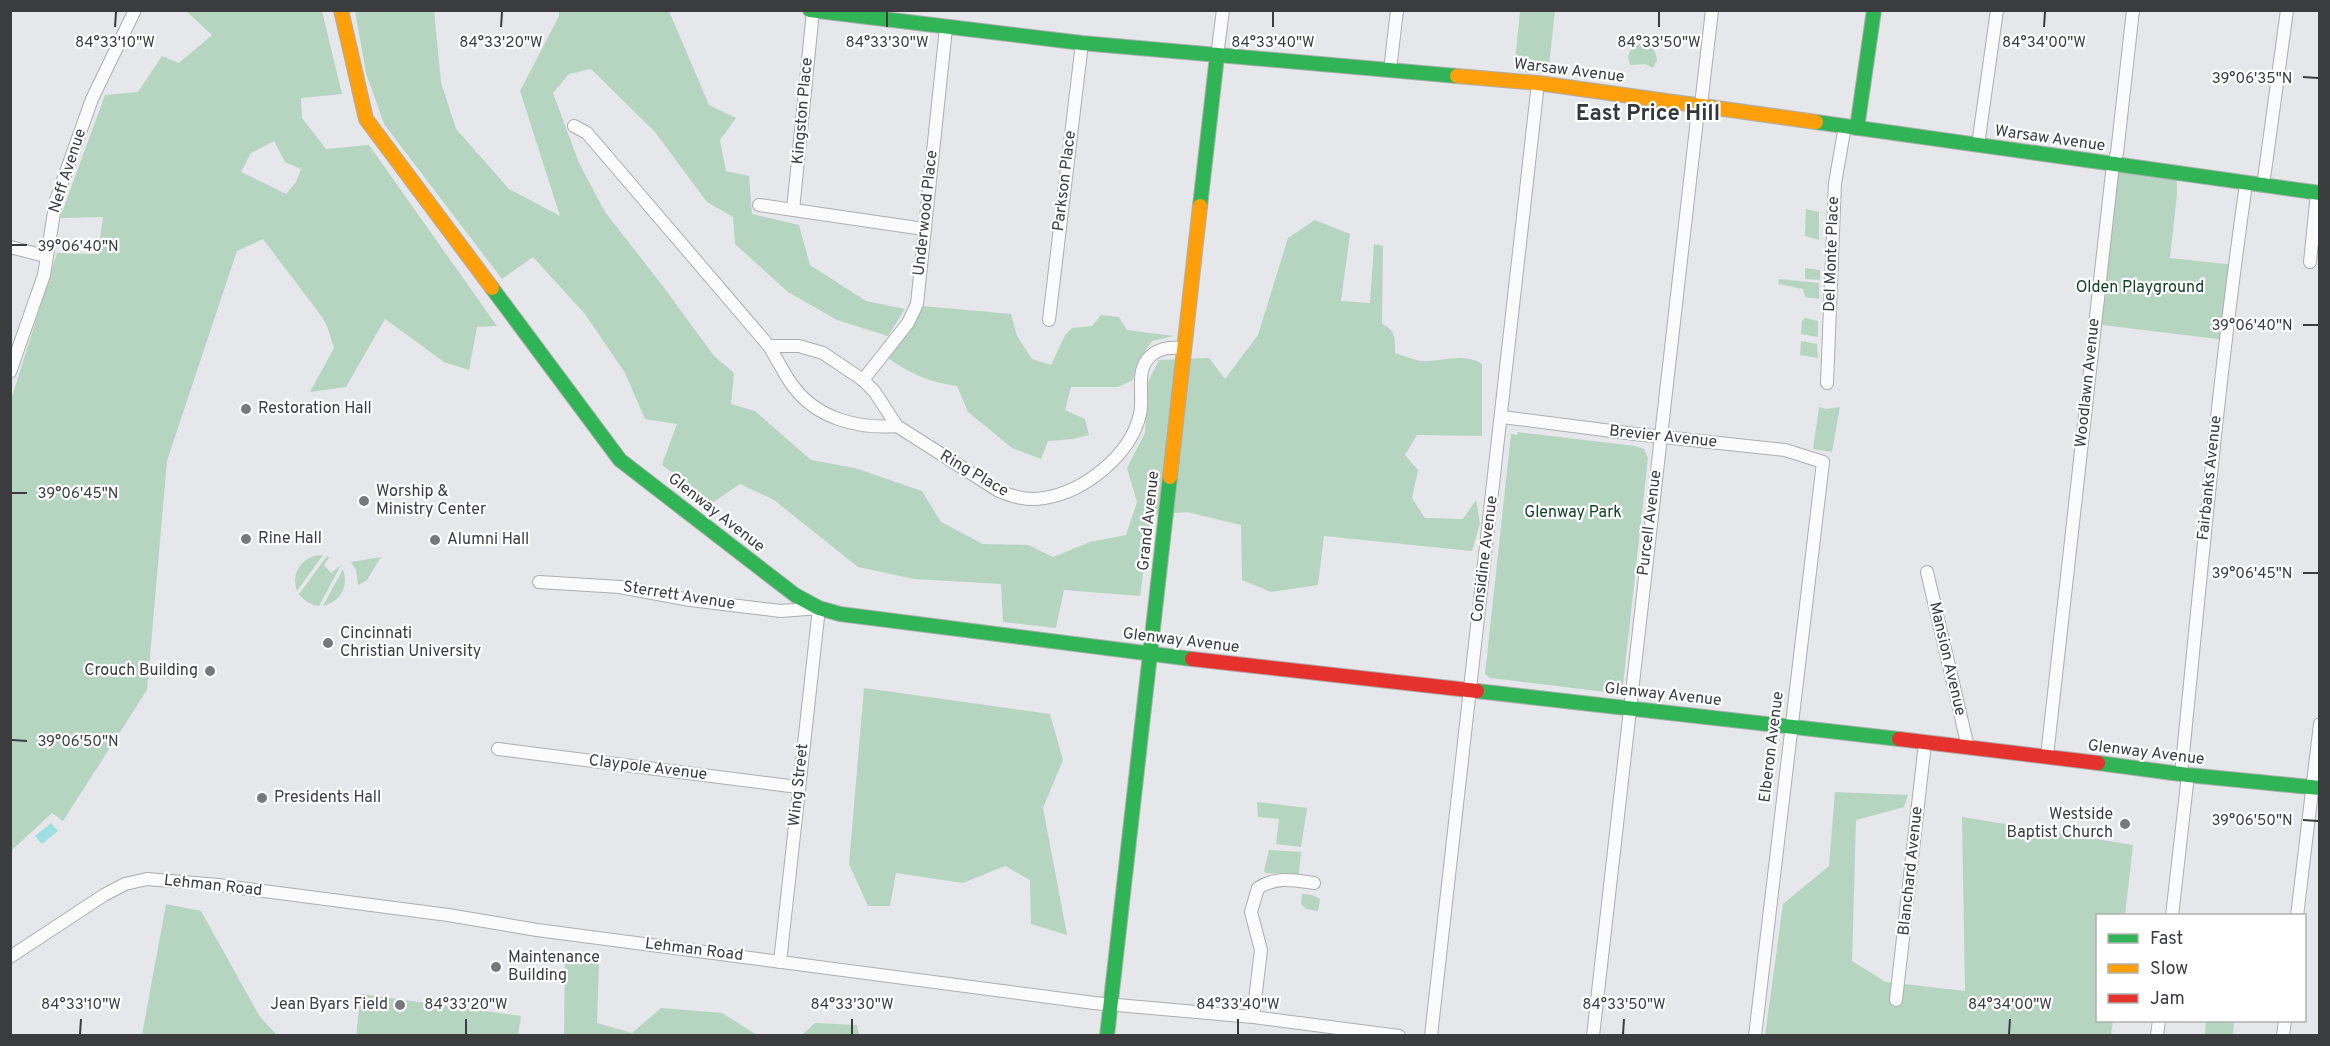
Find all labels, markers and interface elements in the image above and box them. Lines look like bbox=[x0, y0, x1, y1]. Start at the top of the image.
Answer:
text: 84°33'10"W bbox=[75, 34, 155, 53]
text: 84°33'20"W bbox=[459, 34, 543, 53]
text: 84°33'30"W bbox=[845, 34, 929, 53]
text: 84°33'40"W bbox=[1231, 34, 1315, 53]
text: 84°33'50"W bbox=[1617, 34, 1701, 53]
text: 84°34'00"W bbox=[2002, 34, 2086, 53]
street label: Warsaw Avenue bbox=[1513, 54, 1625, 88]
street label: Kingston Place bbox=[788, 57, 818, 165]
text: 39°06'35"N bbox=[2212, 70, 2292, 89]
district label: East Price Hill bbox=[1576, 101, 1720, 128]
street label: Warsaw Avenue bbox=[1993, 121, 2107, 157]
street label: Neff Avenue bbox=[45, 126, 91, 216]
street label: Parkson Place bbox=[1049, 129, 1081, 233]
street label: Underwood Place bbox=[909, 149, 943, 277]
street label: Del Monte Place bbox=[1820, 196, 1844, 312]
text: 39°06'40"N bbox=[37, 238, 119, 257]
park label: Olden Playground bbox=[2076, 278, 2204, 298]
street label: Woodlawn Avenue bbox=[2071, 317, 2105, 449]
text: 39°06'40"N bbox=[2211, 317, 2293, 336]
place label: Restoration Hall bbox=[258, 399, 372, 419]
marker: Restoration Hall bbox=[239, 402, 253, 416]
street label: Fairbanks Avenue bbox=[2193, 415, 2227, 541]
street label: Brevier Avenue bbox=[1608, 421, 1718, 453]
street label: Ring Place bbox=[936, 446, 1012, 502]
street label: Glenway Avenue bbox=[664, 469, 768, 557]
street label: Purcell Avenue bbox=[1634, 469, 1666, 577]
street label: Grand Avenue bbox=[1134, 470, 1164, 572]
place label: Worship & Ministry Center bbox=[376, 482, 486, 520]
text: 39°06'45"N bbox=[38, 485, 118, 504]
marker: Worship & Ministry Center bbox=[357, 494, 371, 508]
street label: Considine Avenue bbox=[1467, 495, 1503, 623]
park label: Glenway Park bbox=[1524, 503, 1622, 523]
place label: Rine Hall bbox=[258, 529, 322, 549]
place label: Alumni Hall bbox=[447, 530, 529, 550]
marker: Rine Hall bbox=[239, 532, 253, 546]
marker: Alumni Hall bbox=[428, 533, 442, 547]
text: 39°06'45"N bbox=[2212, 565, 2292, 584]
street label: Sterrett Avenue bbox=[622, 577, 736, 615]
street label: Mansion Avenue bbox=[1924, 600, 1970, 718]
place label: Cincinnati Christian University bbox=[340, 624, 481, 662]
street label: Glenway Avenue bbox=[1121, 624, 1241, 658]
marker: Cincinnati Christian University bbox=[321, 636, 335, 650]
place label: Crouch Building bbox=[84, 661, 198, 681]
marker: Crouch Building bbox=[203, 664, 217, 678]
street label: Glenway Avenue bbox=[1603, 679, 1723, 711]
street label: Elberon Avenue bbox=[1755, 690, 1789, 804]
text: 39°06'50"N bbox=[37, 733, 119, 752]
street label: Glenway Avenue bbox=[2086, 736, 2206, 770]
street label: Wing Street bbox=[785, 742, 813, 828]
street label: Claypole Avenue bbox=[588, 751, 708, 785]
place label: Presidents Hall bbox=[274, 788, 381, 808]
marker: Presidents Hall bbox=[255, 791, 269, 805]
street label: Blanchard Avenue bbox=[1894, 805, 1928, 937]
place label: Westside Baptist Church bbox=[2007, 805, 2113, 843]
text: 39°06'50"N bbox=[2211, 812, 2293, 831]
marker: Westside Baptist Church bbox=[2118, 817, 2132, 831]
street label: Lehman Road bbox=[163, 871, 263, 901]
legend bbox=[2096, 914, 2306, 1022]
text: Fast bbox=[2150, 928, 2183, 951]
street label: Lehman Road bbox=[644, 934, 744, 966]
place label: Maintenance Building bbox=[508, 948, 600, 986]
text: Slow bbox=[2150, 958, 2188, 981]
marker: Maintenance Building bbox=[489, 960, 503, 974]
text: Jam bbox=[2150, 988, 2185, 1011]
place label: Jean Byars Field bbox=[270, 995, 388, 1015]
text: 84°33'10"W bbox=[41, 996, 121, 1015]
text: 84°33'20"W bbox=[424, 996, 508, 1015]
text: 84°33'30"W bbox=[810, 996, 894, 1015]
text: 84°33'40"W bbox=[1196, 996, 1280, 1015]
text: 84°33'50"W bbox=[1582, 996, 1666, 1015]
text: 84°34'00"W bbox=[1968, 996, 2052, 1015]
marker: Jean Byars Field bbox=[393, 998, 407, 1012]

